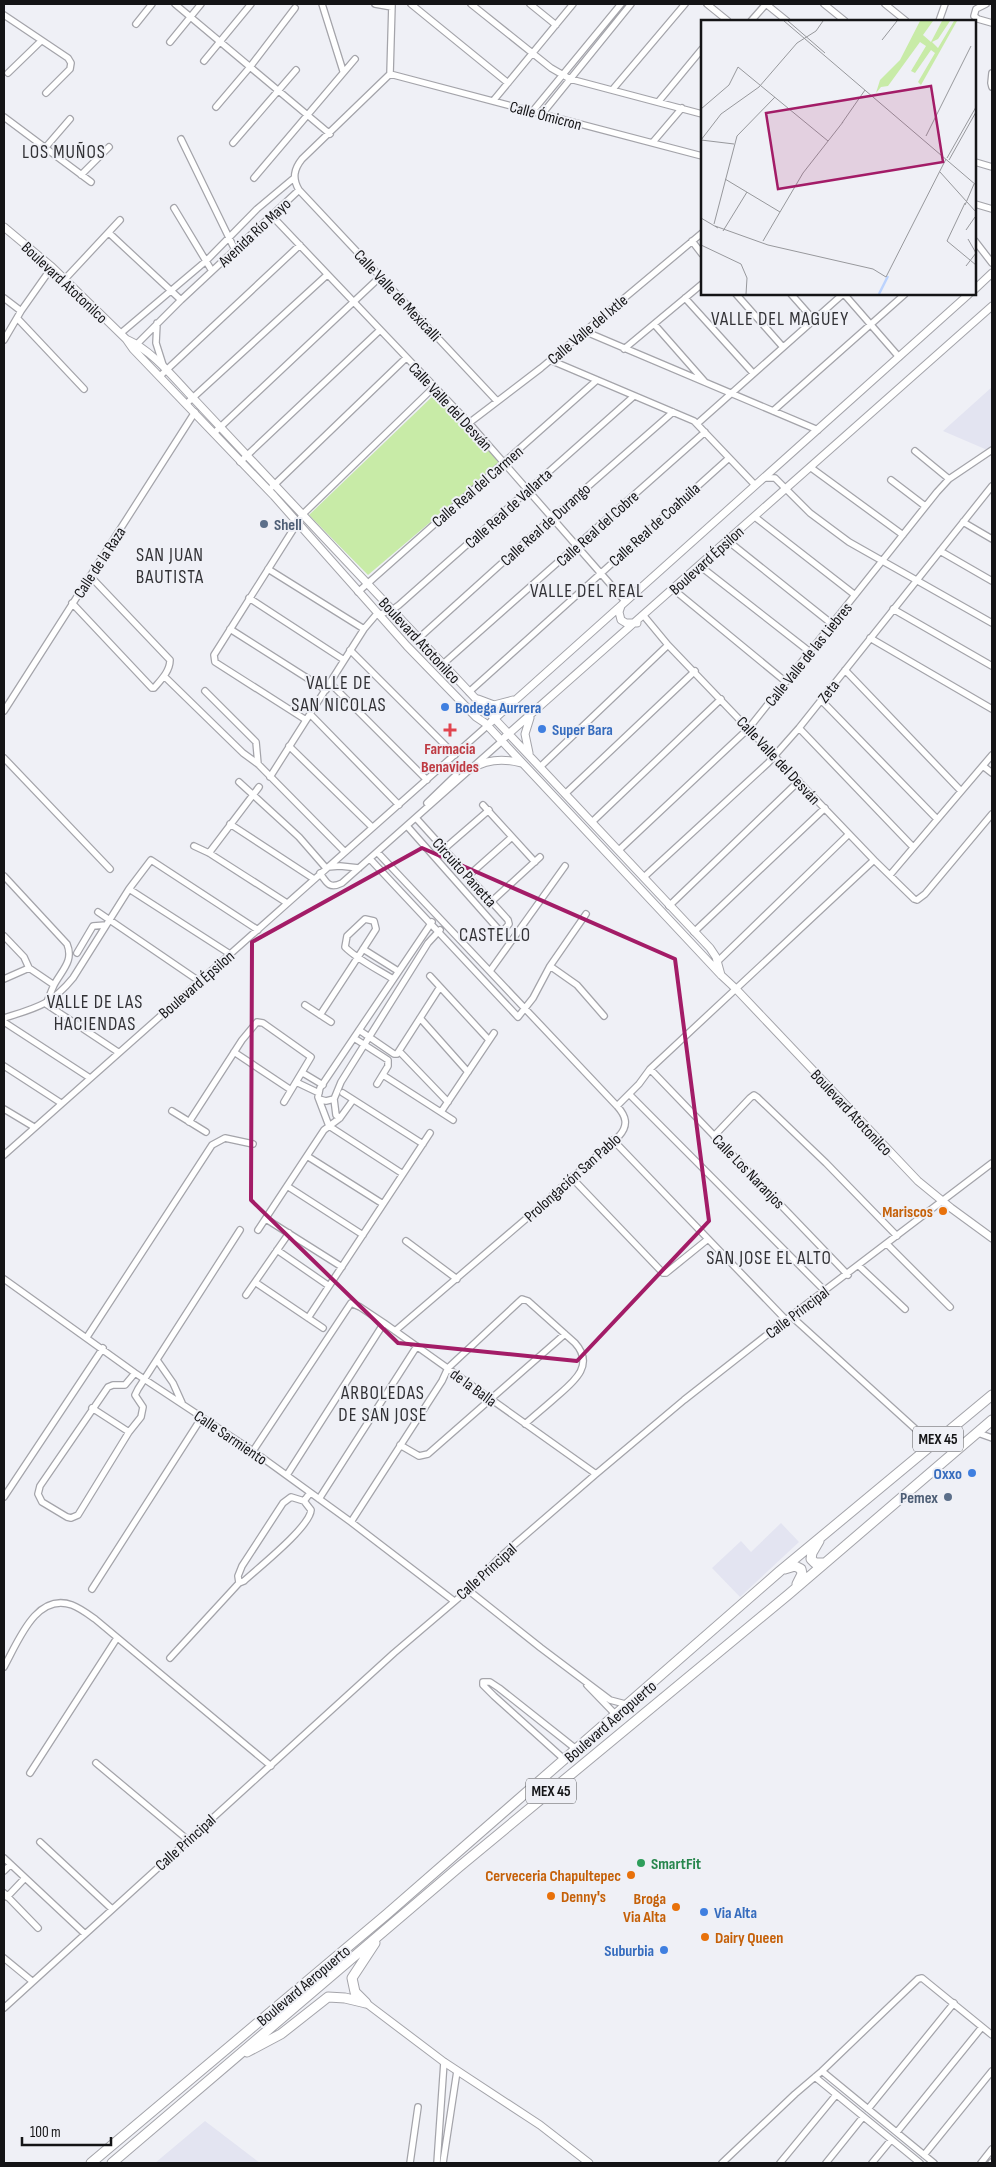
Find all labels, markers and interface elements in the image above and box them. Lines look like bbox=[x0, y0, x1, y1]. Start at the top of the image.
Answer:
inset map bbox=[701, 20, 976, 295]
street label: Calle Ómicron bbox=[507, 98, 584, 135]
district label: LOS MUÑOS bbox=[22, 141, 106, 164]
street label: Avenida Río Mayo bbox=[214, 195, 295, 272]
street label: Boulevard Atotonilco bbox=[17, 238, 111, 328]
street label: Calle Valle de Mexicalli bbox=[350, 246, 444, 346]
street label: Calle Valle del Ixtle bbox=[544, 291, 632, 369]
district label: VALLE DEL MAGUEY bbox=[711, 308, 849, 331]
street label: Calle Valle del Desván bbox=[404, 359, 496, 455]
street label: Calle Real del Carmen bbox=[429, 442, 527, 532]
street label: Calle Real de Vallarta bbox=[462, 465, 556, 553]
street label: Calle Real de Coahuila bbox=[606, 479, 704, 571]
street label: Calle Real de Durango bbox=[497, 480, 595, 570]
street label: Calle Real del Cobre bbox=[553, 487, 643, 571]
place label: Shell bbox=[274, 516, 302, 535]
marker: Shell bbox=[258, 518, 270, 530]
street label: Boulevard Épsilon bbox=[666, 523, 748, 600]
street label: Calle de la Raza bbox=[70, 524, 130, 602]
district label: SAN JUAN BAUTISTA bbox=[136, 544, 204, 589]
district label: VALLE DEL REAL bbox=[530, 580, 644, 603]
street label: Boulevard Atotonilco bbox=[374, 594, 464, 688]
street label: Calle Valle de las Liebres bbox=[762, 599, 857, 711]
district label: VALLE DE SAN NICOLAS bbox=[291, 672, 387, 717]
street label: Zeta bbox=[814, 677, 844, 707]
place label: Bodega Aurrera bbox=[455, 699, 541, 718]
marker: Bodega Aurrera bbox=[439, 701, 451, 713]
street label: Calle Valle del Desván bbox=[732, 713, 824, 809]
place label: Super Bara bbox=[552, 721, 613, 740]
marker: Super Bara bbox=[536, 723, 548, 735]
marker: Farmacia Benavides bbox=[444, 724, 456, 736]
place label: Farmacia Benavides bbox=[421, 740, 479, 777]
street label: Circuito Panetta bbox=[428, 834, 500, 912]
district label: CASTELLO bbox=[459, 924, 531, 947]
street label: Boulevard Épsilon bbox=[155, 947, 239, 1023]
district label: VALLE DE LAS HACIENDAS bbox=[47, 991, 143, 1036]
street label: Boulevard Atotonilco bbox=[806, 1066, 896, 1160]
street label: Prolongación San Pablo bbox=[521, 1130, 625, 1226]
street label: Calle Los Naranjos bbox=[708, 1131, 788, 1213]
place label: Mariscos bbox=[882, 1203, 933, 1222]
marker: Mariscos bbox=[937, 1205, 949, 1217]
district label: SAN JOSE EL ALTO bbox=[706, 1247, 832, 1270]
street label: Calle Principal bbox=[762, 1283, 834, 1343]
street label: de la Balla bbox=[446, 1365, 500, 1411]
district label: ARBOLEDAS DE SAN JOSE bbox=[338, 1382, 428, 1427]
street label: Calle Sarmiento bbox=[190, 1407, 270, 1470]
road number: MEX 45 bbox=[913, 1426, 963, 1452]
place label: Oxxo bbox=[934, 1465, 962, 1484]
marker: Oxxo bbox=[966, 1467, 978, 1479]
place label: Pemex bbox=[900, 1489, 938, 1508]
marker: Pemex bbox=[942, 1491, 954, 1503]
street label: Calle Principal bbox=[453, 1540, 521, 1604]
street label: Boulevard Aeropuerto bbox=[561, 1677, 661, 1767]
road number: MEX 45 bbox=[526, 1778, 576, 1804]
street label: Calle Principal bbox=[152, 1811, 220, 1875]
place label: SmartFit bbox=[651, 1855, 701, 1874]
marker: SmartFit bbox=[635, 1857, 647, 1869]
place label: Cerveceria Chapultepec bbox=[485, 1867, 621, 1886]
marker: Cerveceria Chapultepec bbox=[625, 1869, 637, 1881]
place label: Denny's bbox=[561, 1888, 606, 1907]
marker: Denny's bbox=[545, 1890, 557, 1902]
place label: Broga Via Alta bbox=[623, 1890, 666, 1927]
marker: Broga Via Alta bbox=[670, 1901, 682, 1913]
place label: Via Alta bbox=[714, 1904, 757, 1923]
marker: Via Alta bbox=[698, 1906, 710, 1918]
place label: Dairy Queen bbox=[715, 1929, 783, 1948]
marker: Dairy Queen bbox=[699, 1931, 711, 1943]
street label: Boulevard Aeropuerto bbox=[253, 1942, 354, 2031]
place label: Suburbia bbox=[604, 1942, 654, 1961]
marker: Suburbia bbox=[658, 1944, 670, 1956]
scale bar bbox=[22, 2114, 111, 2146]
text: 100 m bbox=[30, 2123, 61, 2142]

